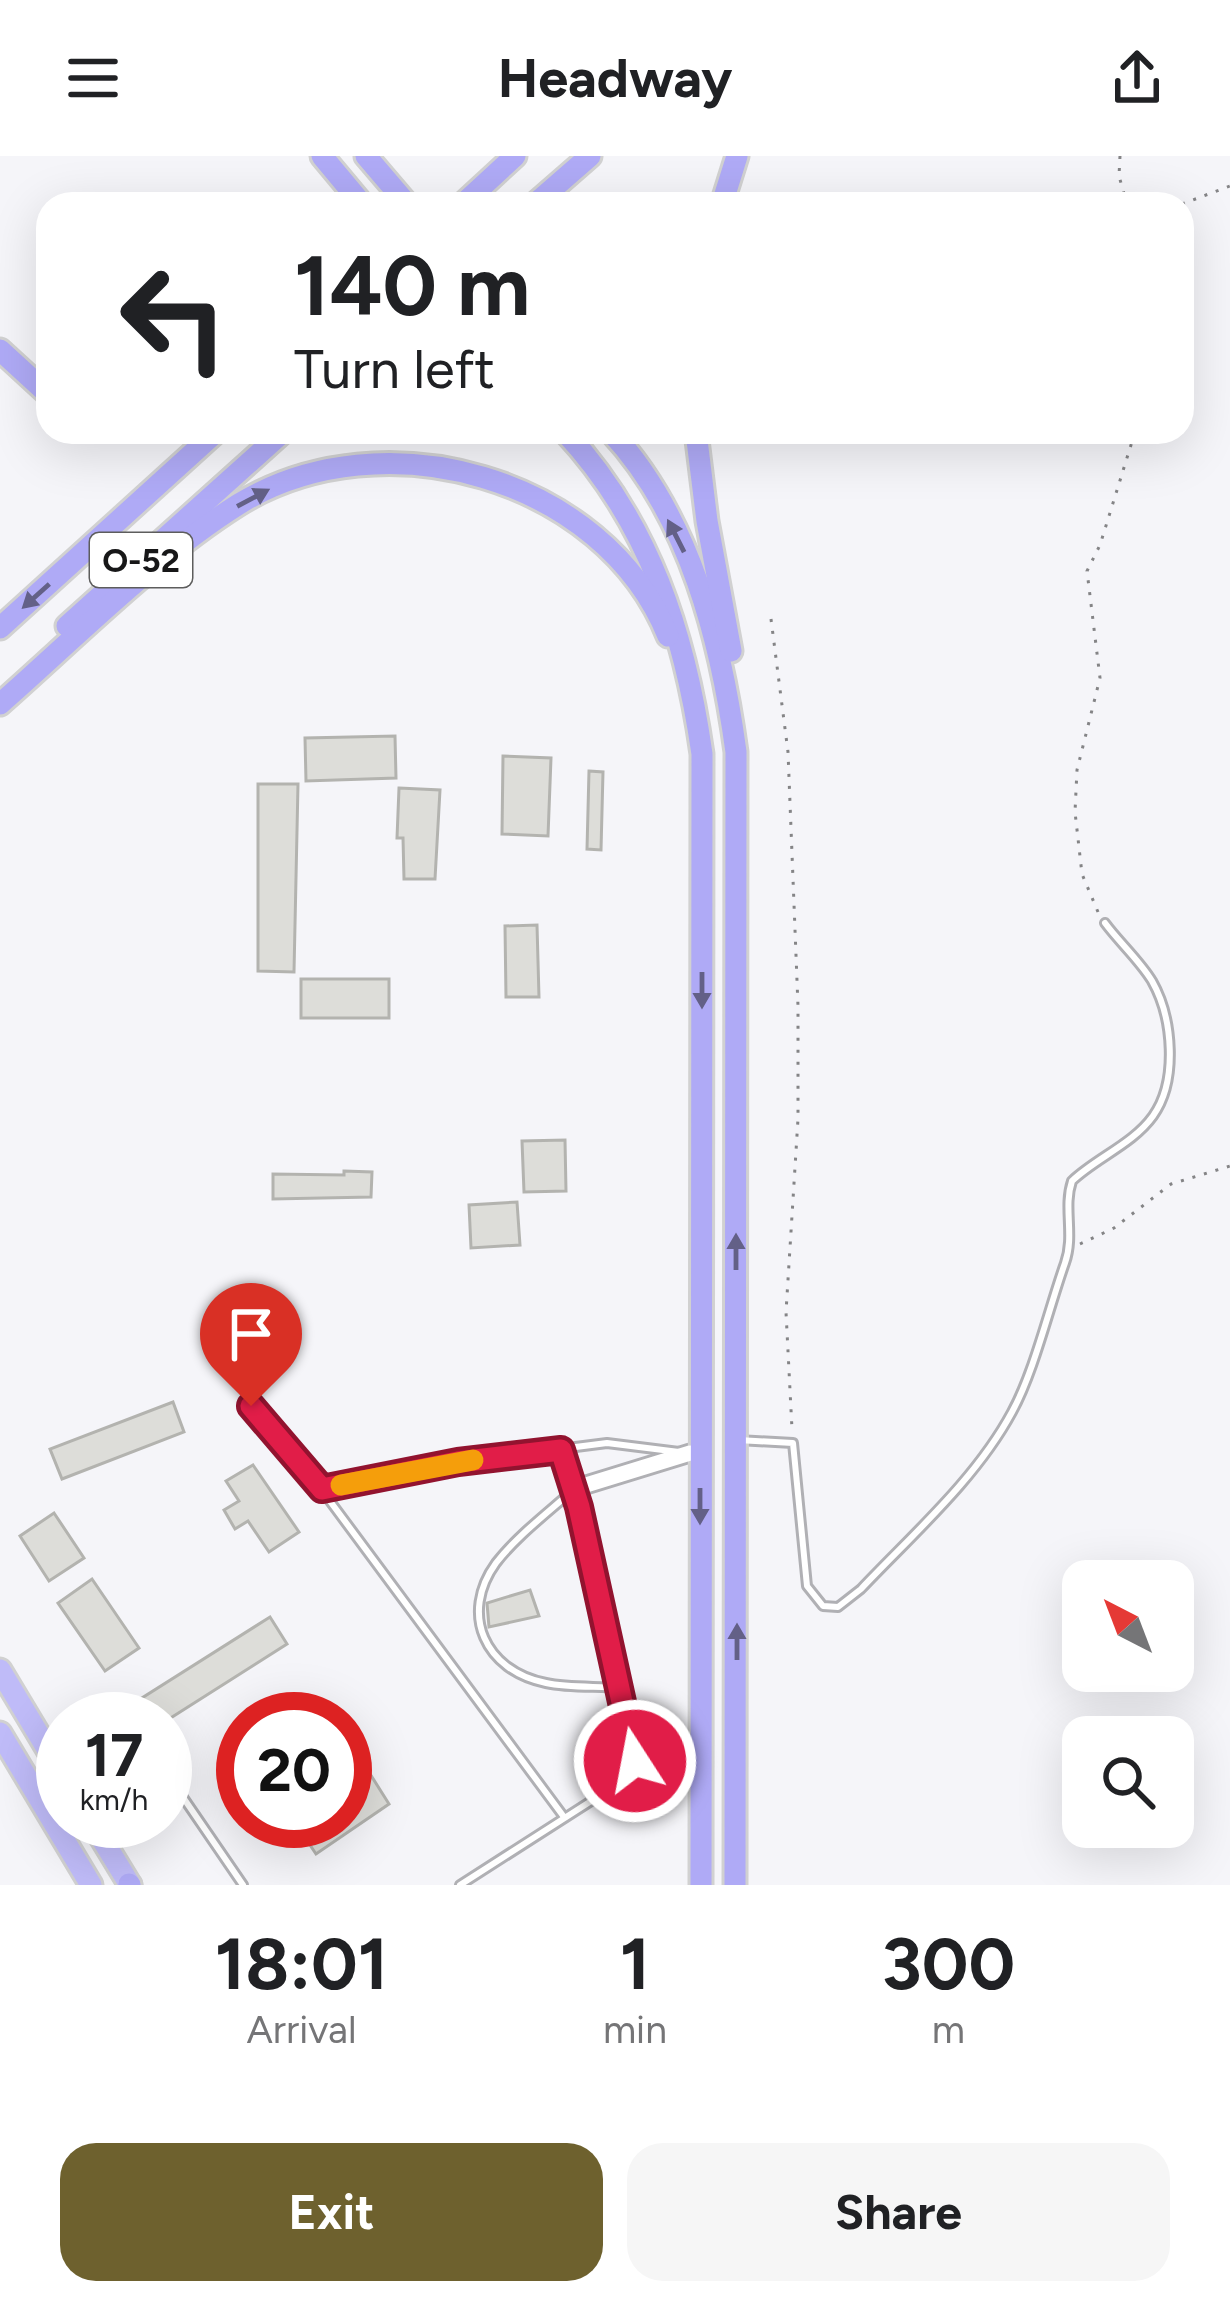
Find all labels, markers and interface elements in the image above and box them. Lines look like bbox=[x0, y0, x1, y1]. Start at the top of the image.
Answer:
icon: menu bbox=[60, 45, 126, 111]
icon: share bbox=[1104, 45, 1170, 111]
text: Headway bbox=[498, 46, 732, 111]
text: 140 m bbox=[294, 235, 530, 336]
icon: left bbox=[96, 240, 252, 396]
text: Turn left bbox=[294, 337, 495, 402]
one-way arrow bbox=[235, 488, 270, 509]
one-way arrow bbox=[666, 518, 686, 553]
road number: O-52 bbox=[90, 533, 192, 587]
one-way arrow bbox=[22, 582, 51, 609]
one-way arrow bbox=[692, 972, 712, 1010]
one-way arrow bbox=[726, 1232, 746, 1270]
pin bbox=[200, 1283, 302, 1406]
icon: arrive bbox=[218, 1301, 284, 1367]
one-way arrow bbox=[690, 1488, 710, 1526]
north arrow bbox=[1062, 1560, 1194, 1692]
map controls bbox=[1062, 1560, 1194, 1848]
one-way arrow bbox=[727, 1622, 747, 1660]
speed limit sign: 20 bbox=[216, 1692, 372, 1848]
position arrow bbox=[572, 1698, 698, 1824]
button: search bbox=[1062, 1716, 1194, 1848]
text: 17 bbox=[85, 1719, 143, 1791]
text: km/h bbox=[80, 1781, 148, 1818]
text: 18:01 bbox=[215, 1921, 388, 2007]
text: 1 bbox=[620, 1921, 650, 2007]
text: 300 bbox=[882, 1921, 1015, 2007]
text: Arrival bbox=[246, 2006, 357, 2053]
text: min bbox=[603, 2006, 667, 2053]
text: m bbox=[932, 2006, 965, 2053]
button: Exit bbox=[60, 2143, 603, 2281]
button: Share bbox=[627, 2143, 1170, 2281]

